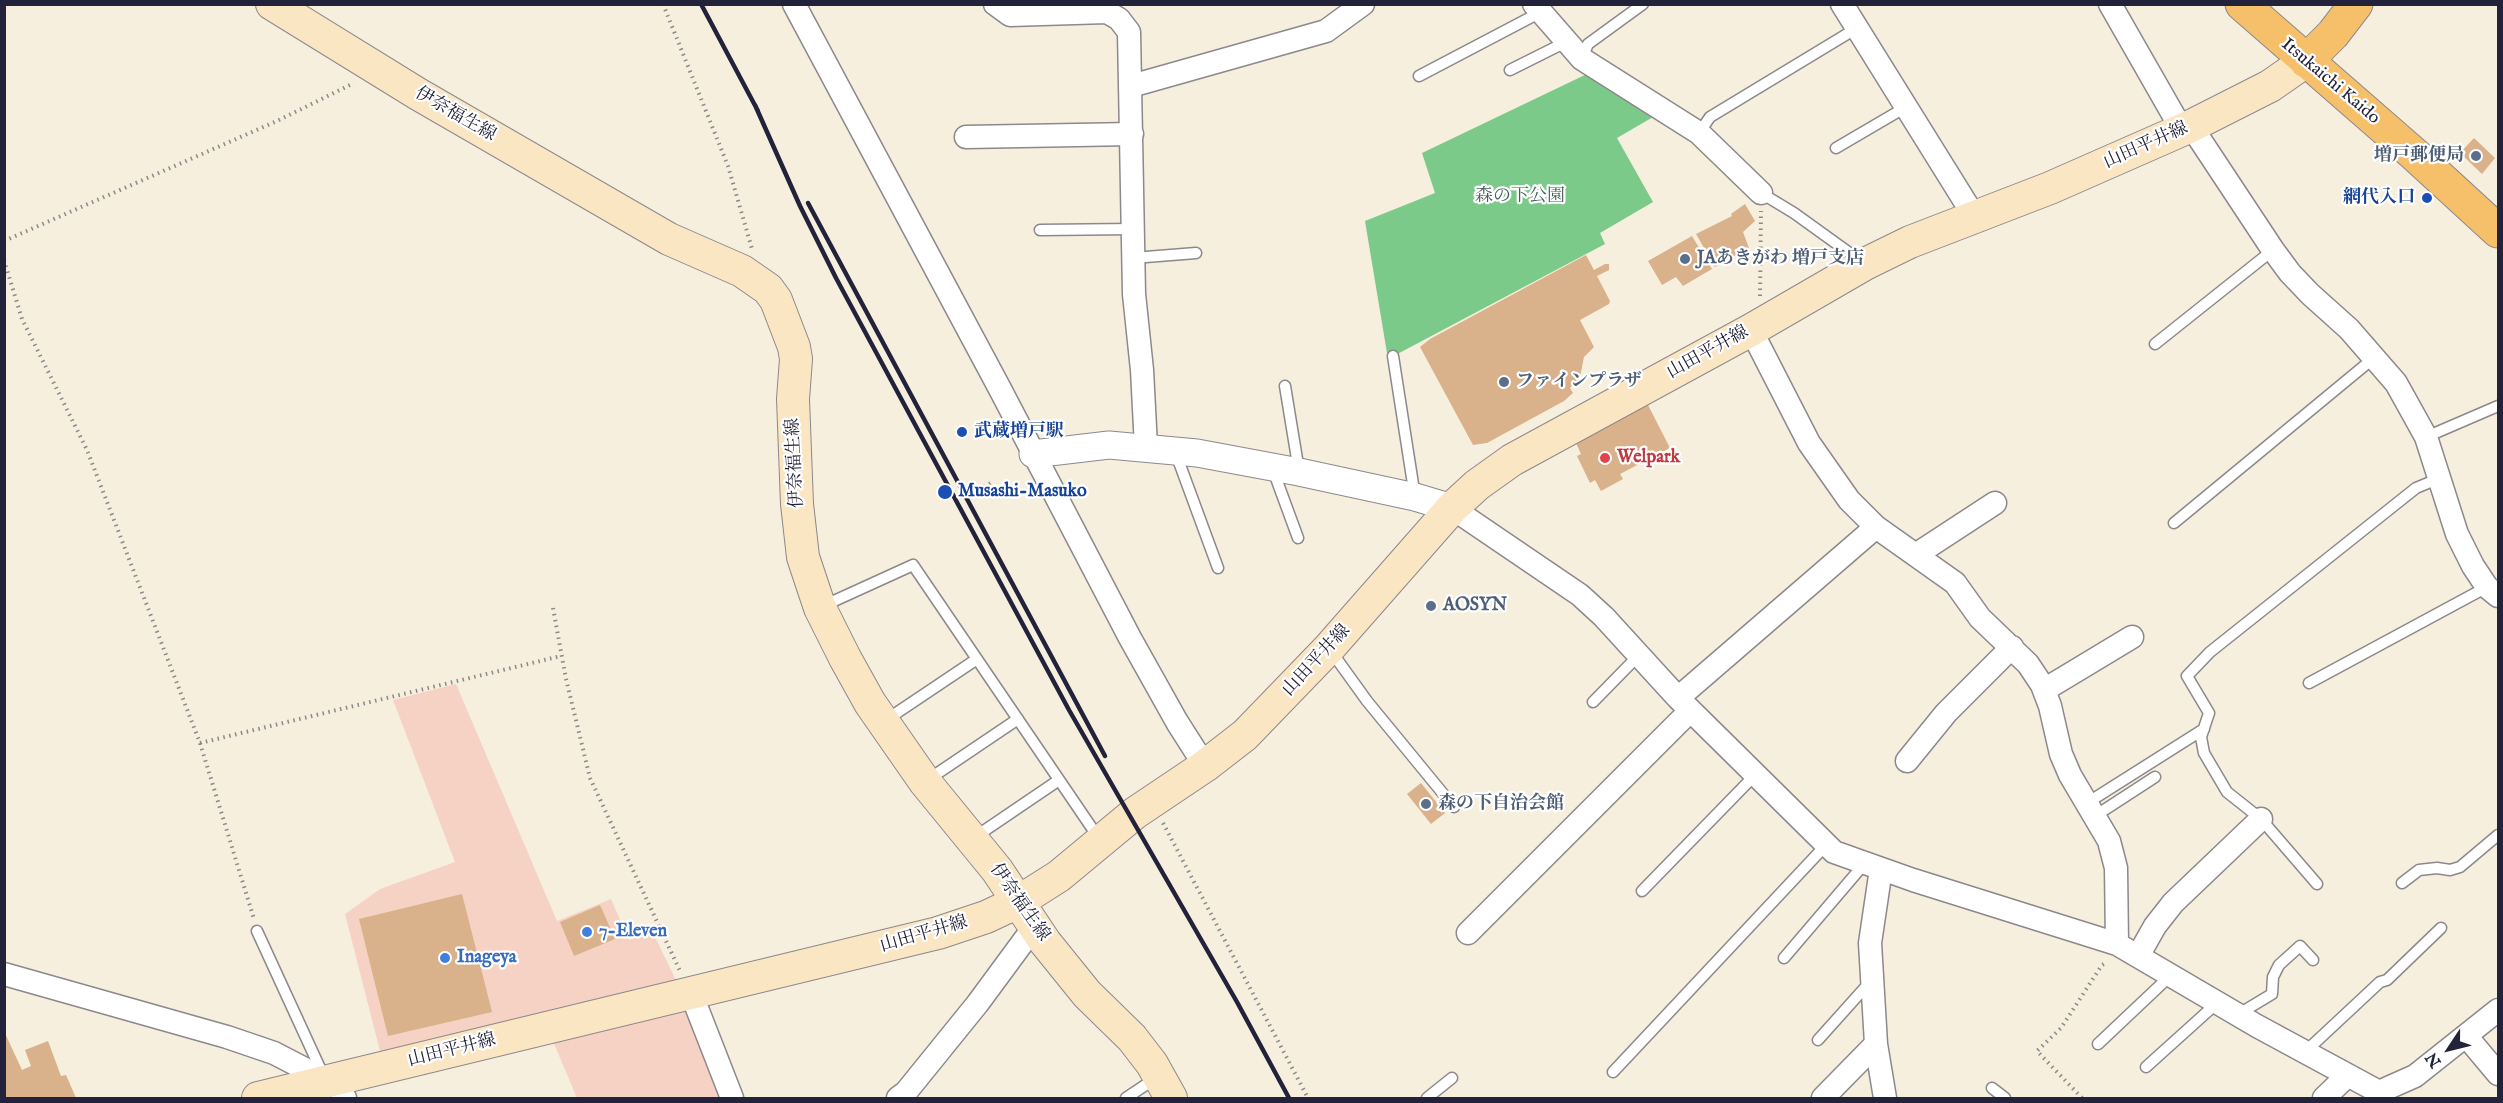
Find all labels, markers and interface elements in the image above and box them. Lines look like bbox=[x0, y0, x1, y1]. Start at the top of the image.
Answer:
street label: Itsukaichi Kaido bbox=[2276, 34, 2384, 130]
street label: 伊奈福生線 bbox=[411, 83, 499, 147]
street label: 山田平井線 bbox=[2100, 118, 2192, 174]
place label: 増戸郵便局 bbox=[2374, 145, 2464, 167]
marker: 増戸郵便局 bbox=[2469, 149, 2483, 163]
park label: 森の下公園 bbox=[1475, 186, 1565, 208]
place label: 網代入口 bbox=[2343, 187, 2415, 209]
marker: 網代入口 bbox=[2420, 191, 2434, 205]
place label: JAあきがわ 増戸支店 bbox=[1697, 248, 1864, 270]
marker: JAあきがわ 増戸支店 bbox=[1678, 252, 1692, 266]
street label: 山田平井線 bbox=[1663, 322, 1753, 384]
place label: ファインプラザ bbox=[1516, 371, 1642, 393]
marker: ファインプラザ bbox=[1497, 375, 1511, 389]
street label: 伊奈福生線 bbox=[783, 417, 809, 509]
place label: 武蔵増戸駅 bbox=[974, 421, 1064, 443]
marker: 武蔵増戸駅 bbox=[955, 425, 969, 439]
place label: Welpark bbox=[1617, 447, 1680, 469]
marker: Welpark bbox=[1598, 451, 1612, 465]
place label: Musashi-Masuko bbox=[958, 481, 1087, 503]
marker: Musashi-Masuko bbox=[936, 483, 954, 501]
place label: AOSYN bbox=[1443, 595, 1507, 617]
marker: AOSYN bbox=[1424, 599, 1438, 613]
street label: 山田平井線 bbox=[1278, 621, 1356, 701]
place label: 森の下自治会館 bbox=[1438, 793, 1564, 815]
marker: 森の下自治会館 bbox=[1419, 797, 1433, 811]
street label: 伊奈福生線 bbox=[984, 860, 1054, 946]
street label: 山田平井線 bbox=[878, 912, 970, 958]
place label: 7-Eleven bbox=[599, 921, 667, 943]
marker: 7-Eleven bbox=[580, 925, 594, 939]
place label: Inageya bbox=[457, 947, 517, 969]
marker: Inageya bbox=[438, 951, 452, 965]
north arrow bbox=[2419, 1019, 2479, 1079]
street label: 山田平井線 bbox=[406, 1030, 498, 1072]
text: N bbox=[2422, 1048, 2446, 1071]

